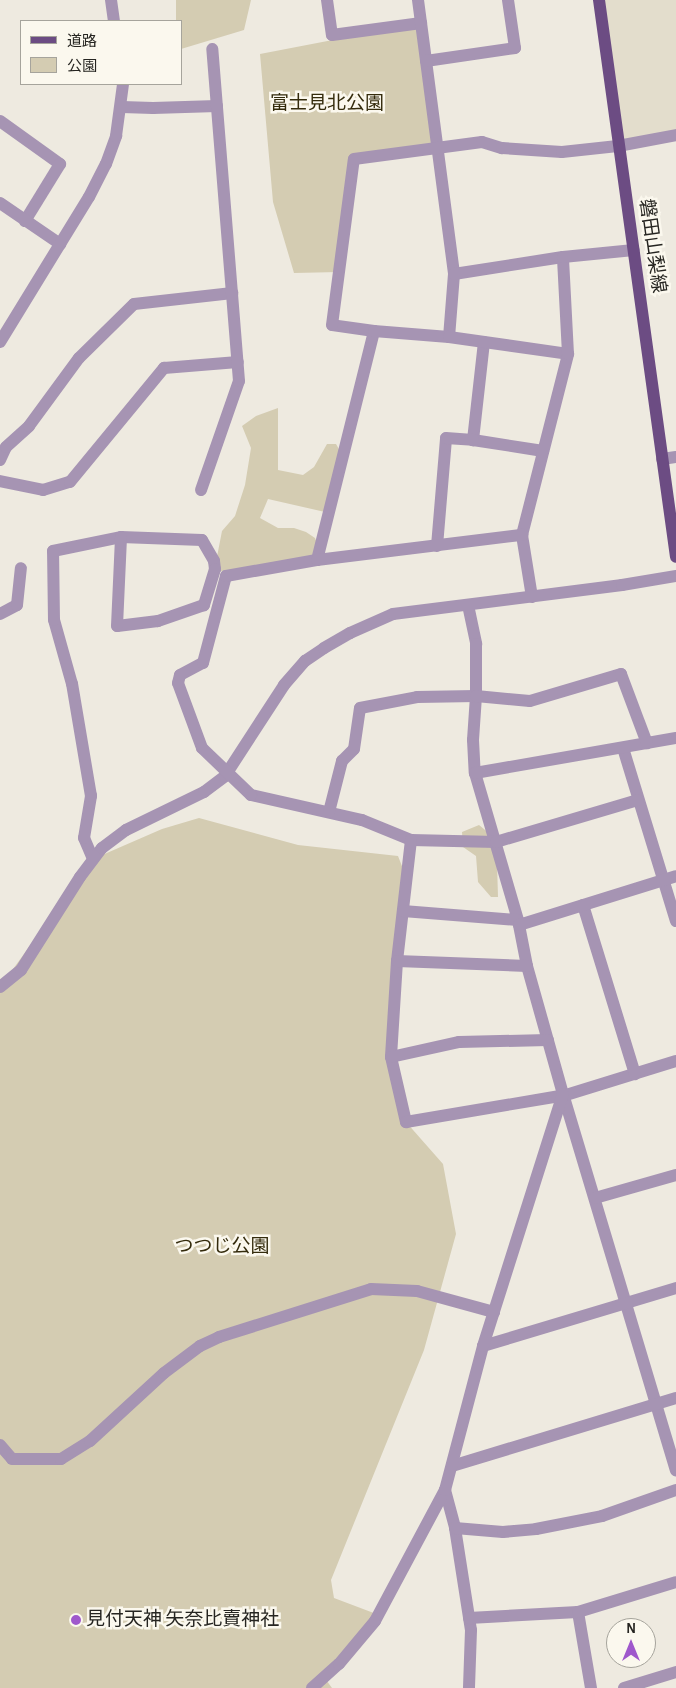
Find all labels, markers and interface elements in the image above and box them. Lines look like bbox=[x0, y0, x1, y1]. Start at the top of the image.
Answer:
legend bbox=[20, 20, 182, 85]
text: 道路 bbox=[67, 34, 97, 49]
text: 公園 bbox=[67, 59, 97, 74]
park label: 富士見北公園 bbox=[270, 93, 384, 115]
street label: 磐田山梨線 bbox=[634, 197, 670, 295]
park label: つつじ公園 bbox=[175, 1236, 269, 1258]
place label: 見付天神 矢奈比賣神社 bbox=[86, 1609, 279, 1631]
marker: 見付天神 矢奈比賣神社 bbox=[70, 1614, 82, 1626]
north arrow bbox=[606, 1618, 656, 1668]
text: N bbox=[626, 1622, 636, 1636]

